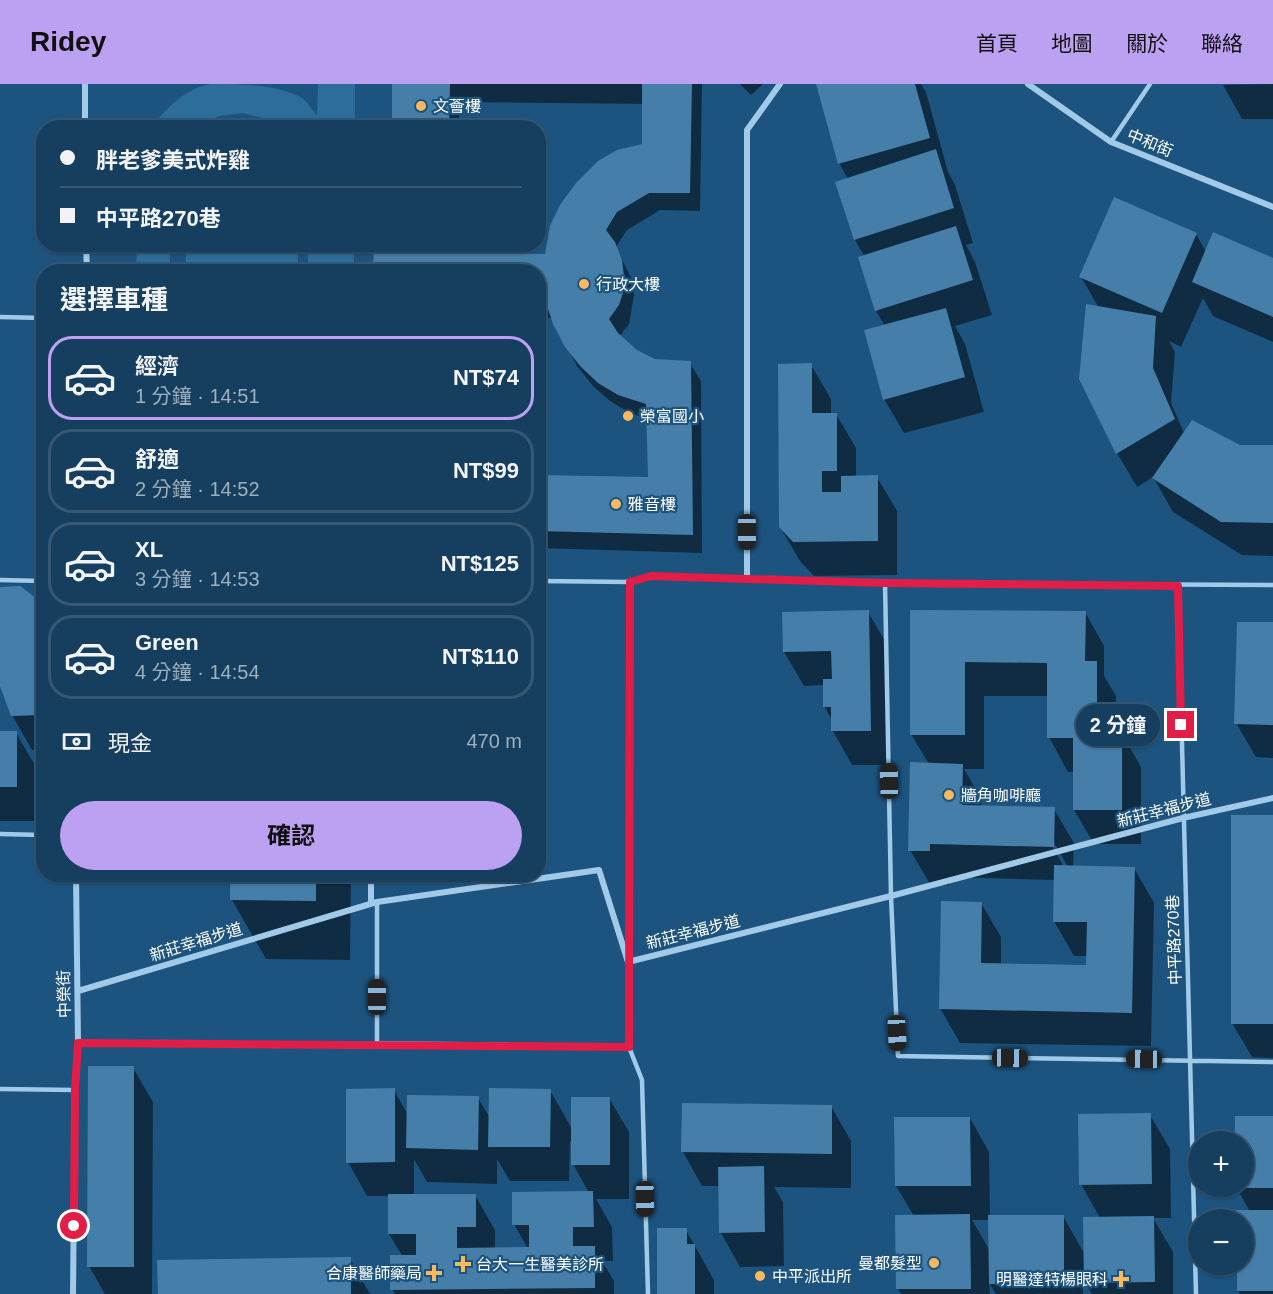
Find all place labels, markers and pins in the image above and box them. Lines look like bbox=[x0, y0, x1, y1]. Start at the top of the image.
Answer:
place label: 文薈樓 bbox=[433, 98, 481, 115]
marker: 文薈樓 bbox=[414, 99, 428, 113]
place label: 行政大樓 bbox=[596, 276, 660, 293]
marker: 行政大樓 bbox=[577, 277, 591, 291]
place label: 榮富國小 bbox=[640, 408, 704, 425]
marker: 榮富國小 bbox=[621, 409, 635, 423]
place label: 雅音樓 bbox=[628, 496, 676, 513]
marker: 雅音樓 bbox=[609, 497, 623, 511]
place label: 牆角咖啡廳 bbox=[961, 787, 1041, 804]
marker: 牆角咖啡廳 bbox=[942, 788, 956, 802]
marker: 台大一生醫美診所 bbox=[454, 1255, 472, 1273]
place label: 曼都髮型 bbox=[858, 1255, 922, 1272]
place label: 台大一生醫美診所 bbox=[476, 1256, 604, 1273]
marker: 曼都髮型 bbox=[927, 1256, 941, 1270]
place label: 合康醫師藥局 bbox=[326, 1265, 422, 1282]
marker: 合康醫師藥局 bbox=[427, 1266, 441, 1280]
place label: 中平派出所 bbox=[772, 1268, 852, 1285]
marker: 中平派出所 bbox=[753, 1269, 767, 1283]
marker: 明醫達特楊眼科 bbox=[1112, 1270, 1130, 1288]
place label: 明醫達特楊眼科 bbox=[996, 1271, 1108, 1288]

